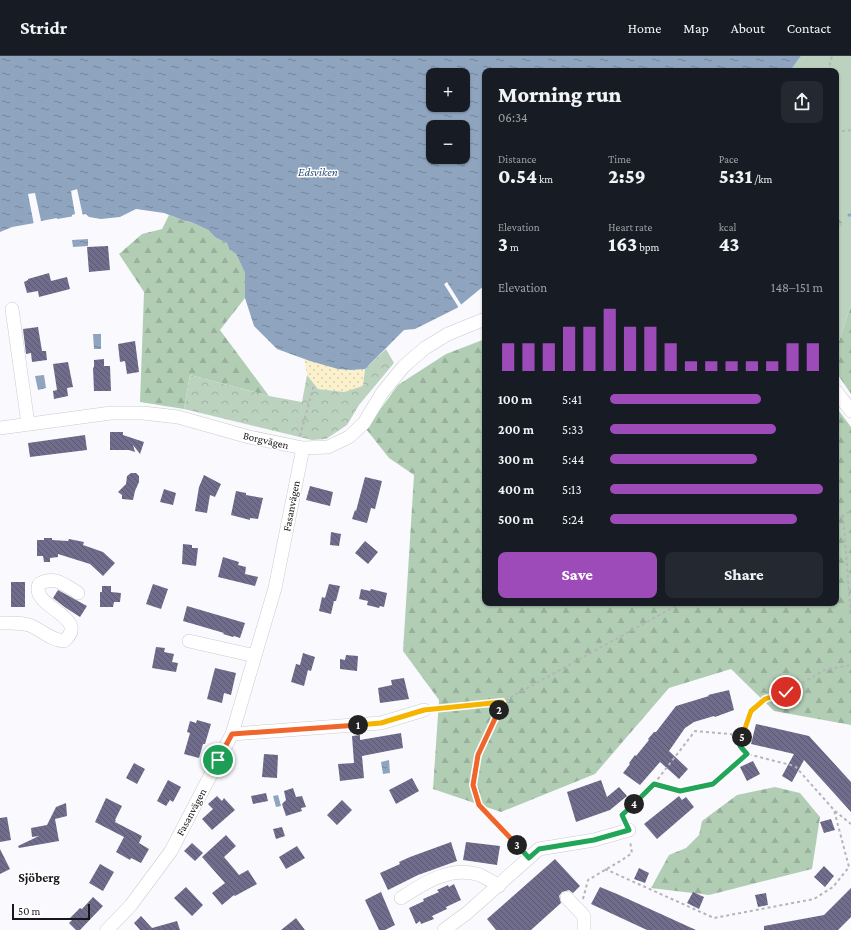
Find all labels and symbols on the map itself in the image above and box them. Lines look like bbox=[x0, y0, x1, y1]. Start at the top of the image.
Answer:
water label: Edsviken bbox=[298, 165, 338, 179]
street label: Borgvägen bbox=[242, 429, 290, 452]
street label: Fasanvägen bbox=[280, 479, 303, 533]
pin bbox=[769, 675, 803, 709]
pin: 2 bbox=[489, 700, 509, 720]
pin: 1 bbox=[348, 715, 368, 735]
pin: 5 bbox=[732, 727, 752, 747]
pin bbox=[201, 743, 235, 777]
street label: Fasanvägen bbox=[174, 786, 209, 838]
pin: 4 bbox=[624, 794, 644, 814]
pin: 3 bbox=[507, 835, 527, 855]
district label: Sjöberg bbox=[18, 870, 60, 886]
scale bar bbox=[12, 902, 90, 921]

